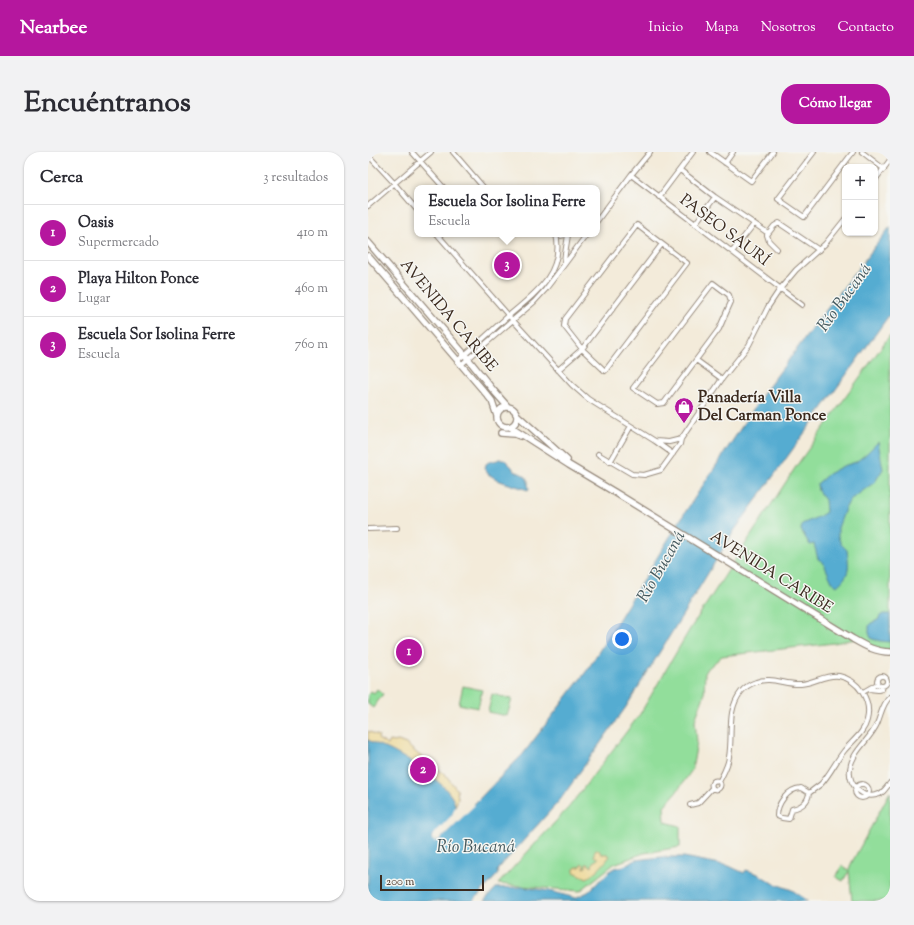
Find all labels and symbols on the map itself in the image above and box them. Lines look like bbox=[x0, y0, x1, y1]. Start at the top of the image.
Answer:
street label: PASEO SAURÍ bbox=[674, 189, 774, 273]
pin: 3 bbox=[494, 250, 520, 280]
street label: AVENIDA CARIBE bbox=[394, 254, 502, 378]
water label: Río Bucaná bbox=[812, 259, 878, 337]
place label: Panadería Villa Del Carman Ponce bbox=[698, 387, 827, 428]
shop icon: Panadería Villa Del Carman Ponce bbox=[673, 396, 695, 424]
street label: AVENIDA CARIBE bbox=[705, 526, 837, 620]
water label: Río Bucaná bbox=[632, 527, 692, 607]
your location bbox=[612, 629, 632, 649]
pin: 1 bbox=[396, 637, 422, 667]
pin: 2 bbox=[410, 755, 436, 785]
water label: Río Bucaná bbox=[437, 836, 516, 860]
scale bar bbox=[380, 873, 484, 892]

